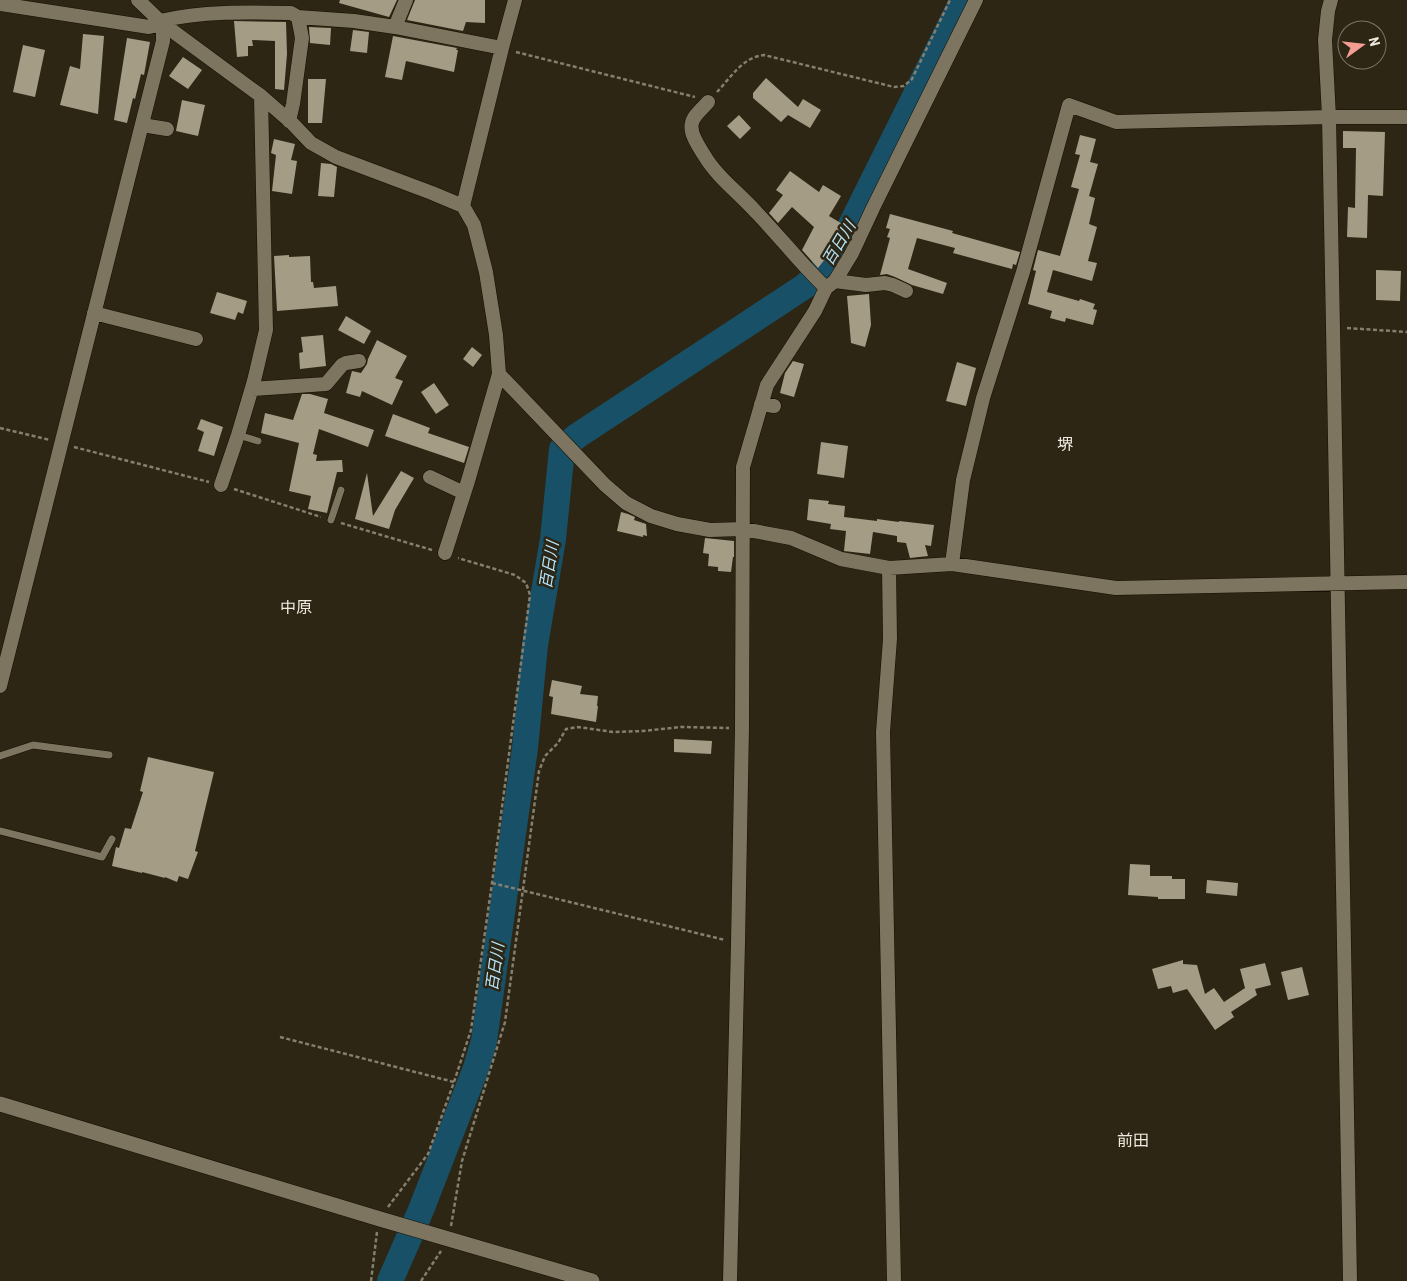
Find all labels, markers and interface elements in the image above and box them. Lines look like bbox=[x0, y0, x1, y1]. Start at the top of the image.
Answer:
north arrow bbox=[1337, 20, 1387, 70]
text: N bbox=[1366, 35, 1383, 48]
water label: 百日川 bbox=[818, 216, 861, 268]
district label: 堺 bbox=[1057, 435, 1073, 454]
water label: 百日川 bbox=[536, 538, 562, 590]
district label: 中原 bbox=[280, 598, 312, 617]
water label: 百日川 bbox=[482, 940, 508, 992]
district label: 前田 bbox=[1117, 1131, 1149, 1150]

